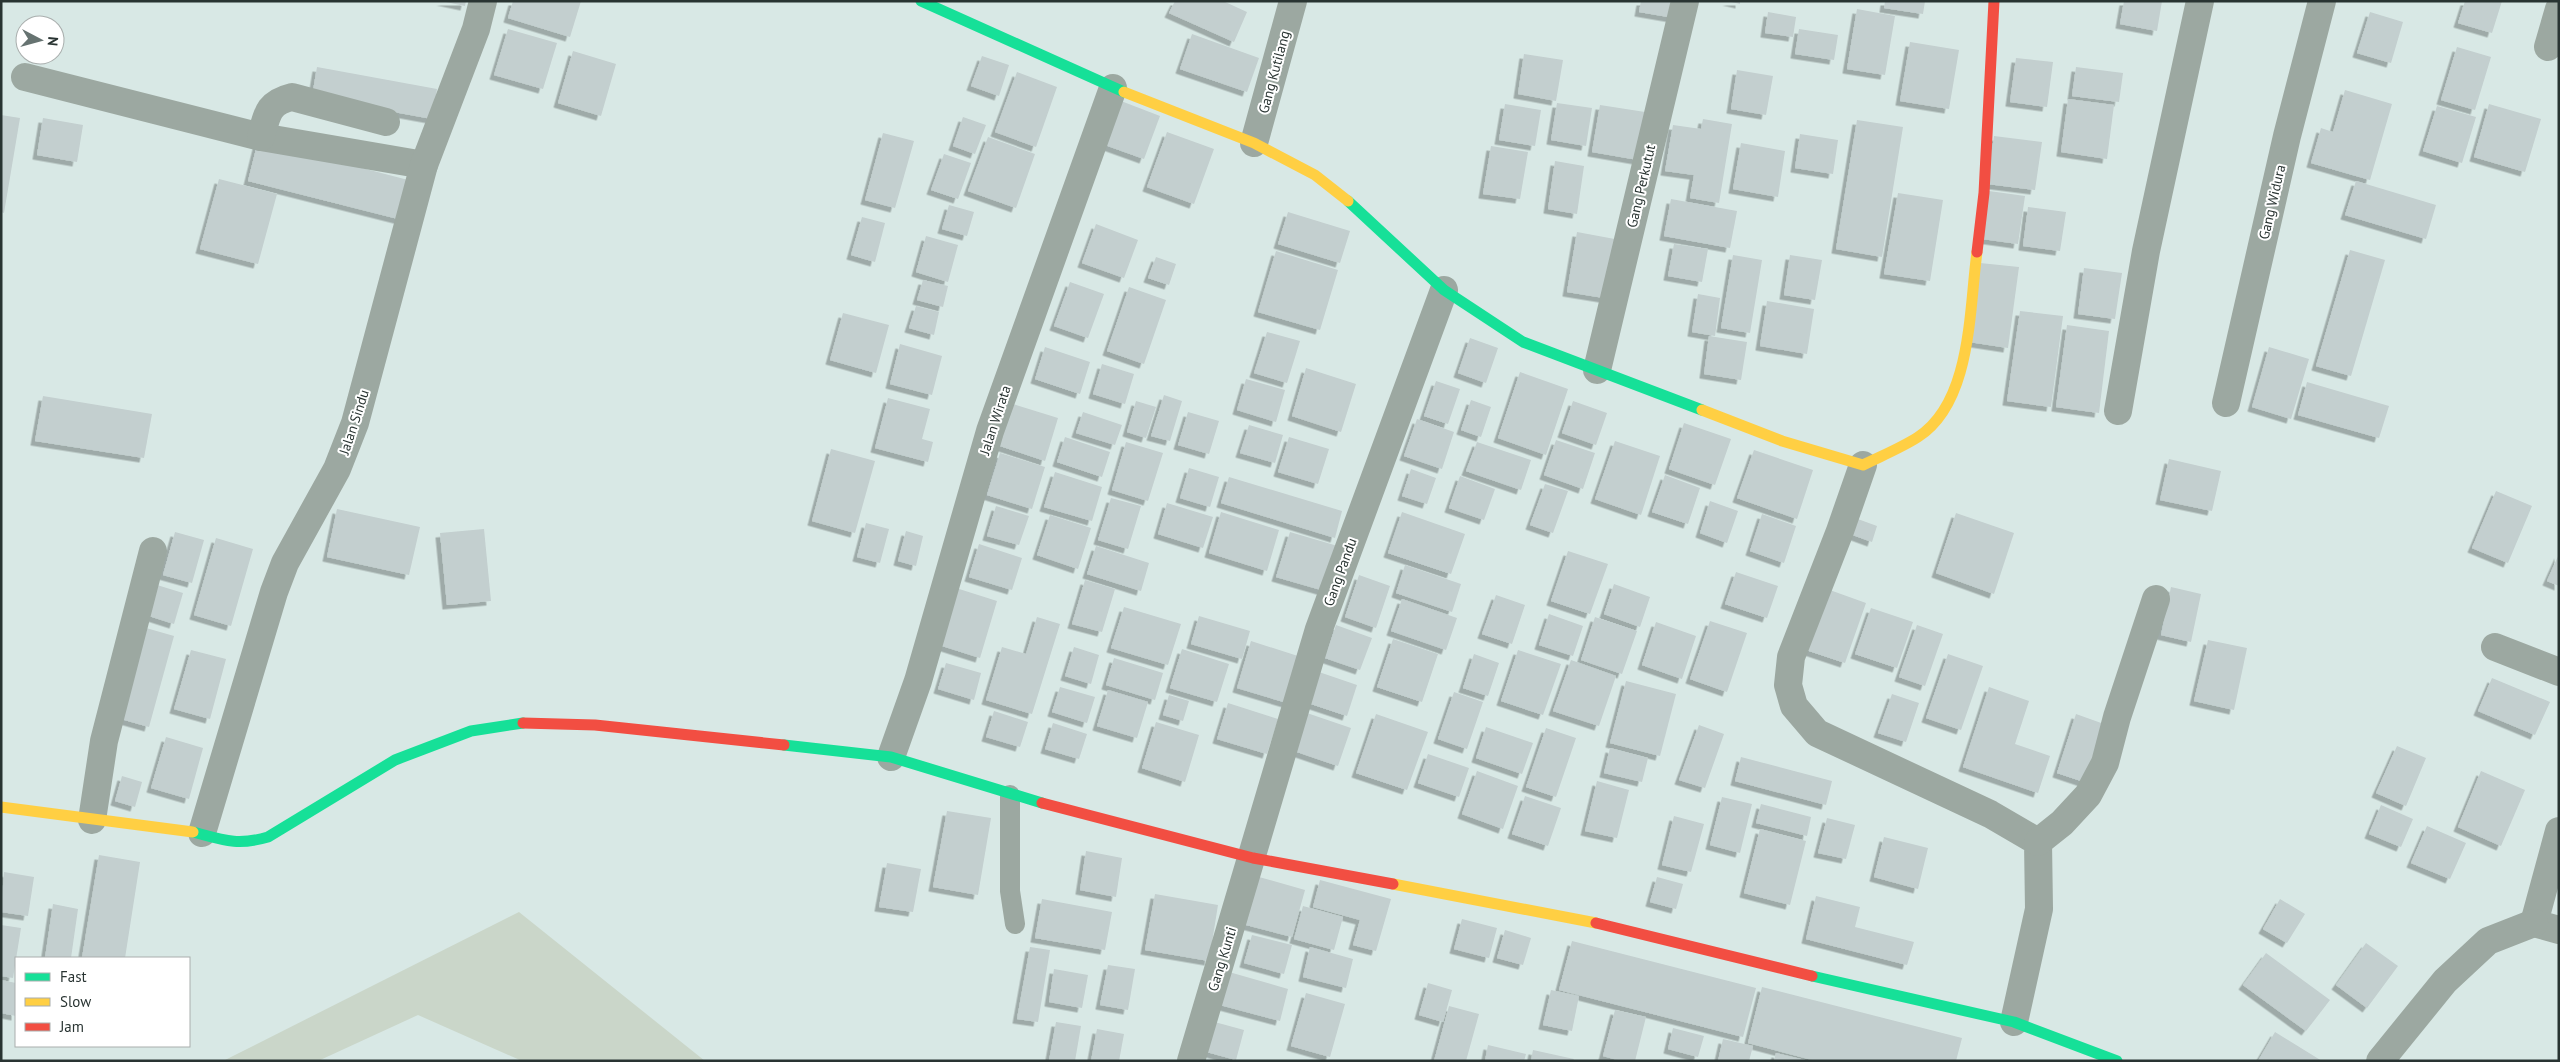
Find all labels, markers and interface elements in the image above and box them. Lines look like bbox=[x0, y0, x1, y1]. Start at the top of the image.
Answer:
north arrow bbox=[15, 15, 65, 65]
street label: Gang Kutilang bbox=[1254, 29, 1294, 115]
text: N bbox=[43, 36, 62, 47]
street label: Gang Perkutut bbox=[1623, 142, 1659, 229]
street label: Gang Widura bbox=[2255, 163, 2289, 241]
street label: Jalan Wirata bbox=[975, 383, 1015, 458]
street label: Jalan Sindu bbox=[335, 387, 373, 458]
street label: Gang Pandu bbox=[1319, 535, 1361, 609]
street label: Gang Kunti bbox=[1204, 925, 1240, 993]
legend bbox=[15, 957, 190, 1047]
text: Fast bbox=[60, 967, 87, 986]
text: Slow bbox=[60, 992, 91, 1011]
text: Jam bbox=[59, 1017, 84, 1036]

